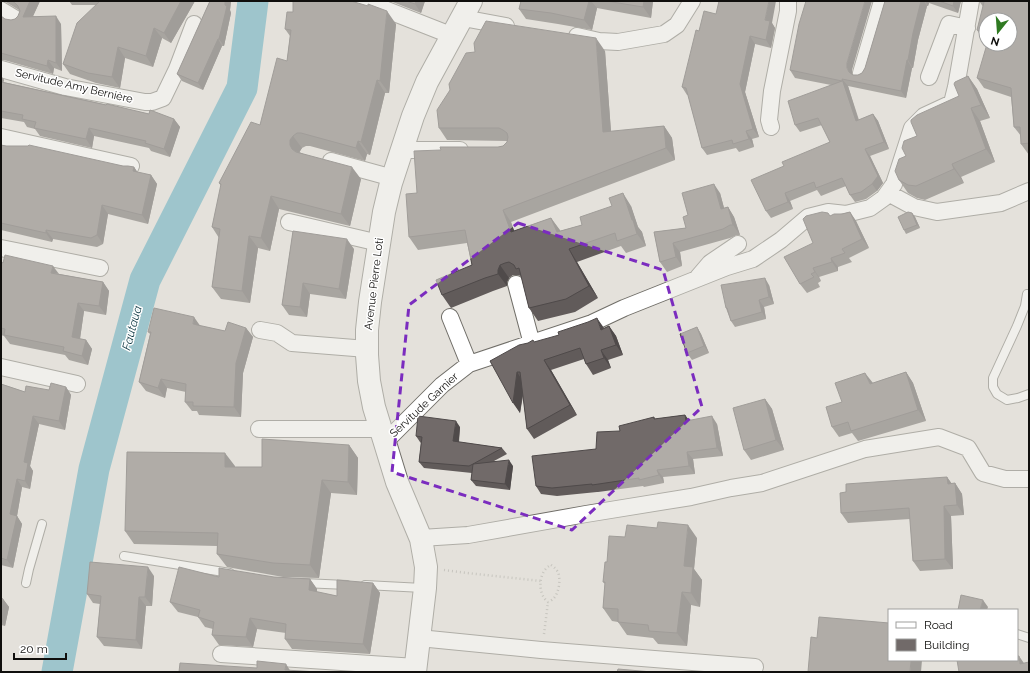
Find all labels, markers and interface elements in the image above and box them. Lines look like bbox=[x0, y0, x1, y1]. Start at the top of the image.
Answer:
north arrow bbox=[978, 12, 1018, 52]
text: N bbox=[989, 34, 1001, 49]
street label: Servitude Amy Bernière bbox=[14, 66, 135, 106]
street label: Avenue Pierre Loti bbox=[362, 237, 386, 331]
water label: Fautaua bbox=[119, 304, 145, 352]
street label: Servitude Garnier bbox=[387, 370, 461, 440]
legend bbox=[888, 609, 1018, 661]
text: Road bbox=[924, 618, 953, 632]
scale bar bbox=[14, 635, 66, 661]
text: Building bbox=[924, 638, 970, 652]
text: 20 m bbox=[20, 642, 48, 656]

